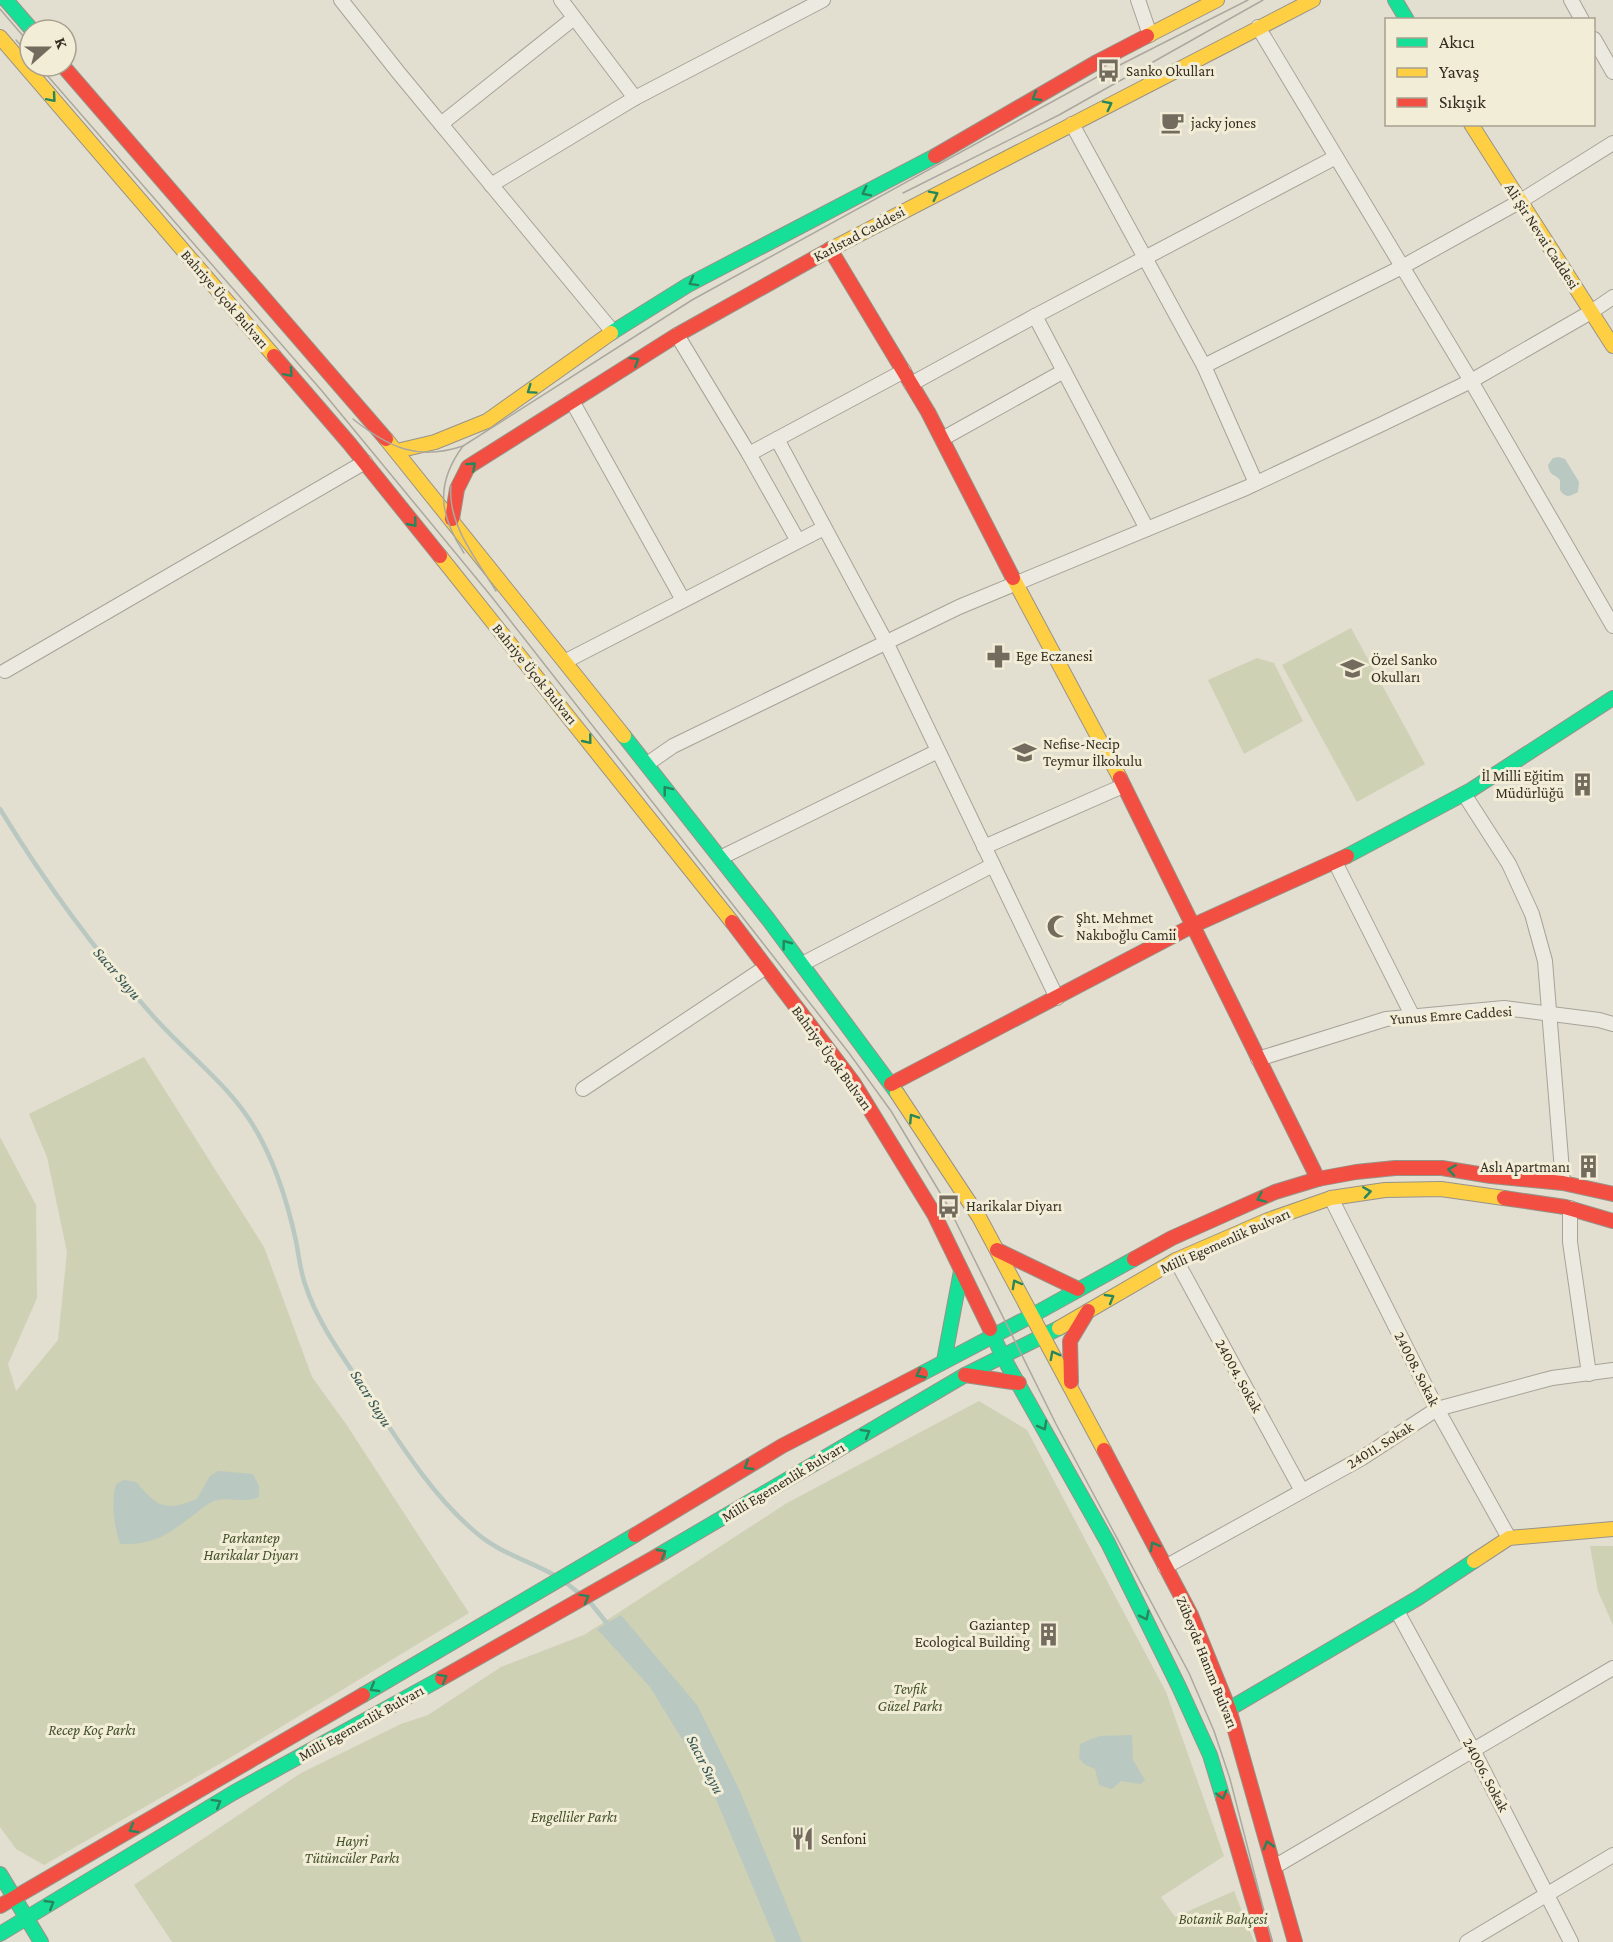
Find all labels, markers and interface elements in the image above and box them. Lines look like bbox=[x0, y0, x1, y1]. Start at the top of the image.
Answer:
north arrow bbox=[18, 18, 78, 78]
legend bbox=[1385, 18, 1595, 126]
text: Akıcı bbox=[1439, 32, 1475, 52]
text: K bbox=[52, 35, 72, 51]
bus stop icon: Sanko Okulları bbox=[1095, 58, 1121, 84]
text: Yavaş bbox=[1439, 62, 1479, 82]
place label: Sanko Okulları bbox=[1126, 63, 1215, 79]
one-way arrow bbox=[1032, 90, 1043, 102]
one-way arrow bbox=[45, 91, 56, 102]
text: Sıkışık bbox=[1439, 92, 1486, 112]
one-way arrow bbox=[1101, 101, 1112, 113]
cafe icon: jacky jones bbox=[1160, 110, 1186, 136]
place label: jacky jones bbox=[1190, 115, 1256, 132]
street label: Ali Şir Nevai Caddesi bbox=[1501, 180, 1582, 293]
one-way arrow bbox=[862, 185, 872, 196]
one-way arrow bbox=[928, 191, 939, 202]
street label: Karlstad Caddesi bbox=[811, 203, 907, 265]
street label: Bahriye Üçok Bulvarı bbox=[177, 247, 272, 352]
one-way arrow bbox=[689, 275, 699, 286]
one-way arrow bbox=[629, 357, 640, 368]
one-way arrow bbox=[281, 366, 292, 377]
one-way arrow bbox=[526, 383, 537, 394]
one-way arrow bbox=[466, 463, 477, 474]
one-way arrow bbox=[406, 516, 417, 527]
street label: Bahriye Üçok Bulvarı bbox=[489, 620, 581, 728]
pharmacy icon: Ege Eczanesi bbox=[985, 643, 1011, 669]
place label: Ege Eczanesi bbox=[1016, 648, 1093, 665]
place label: Özel Sanko Okulları bbox=[1371, 652, 1437, 685]
school or university icon: Özel Sanko Okulları bbox=[1340, 656, 1366, 682]
one-way arrow bbox=[581, 733, 592, 744]
place label: Nefise-Necip Teymur İlkokulu bbox=[1043, 736, 1142, 770]
school or university icon: Nefise-Necip Teymur İlkokulu bbox=[1012, 740, 1038, 766]
place label: İl Milli Eğitim Müdürlüğü bbox=[1482, 768, 1564, 802]
building icon: İl Milli Eğitim Müdürlüğü bbox=[1569, 772, 1595, 798]
one-way arrow bbox=[663, 786, 674, 797]
place label: Şht. Mehmet Nakıboğlu Camii bbox=[1076, 910, 1177, 944]
mosque icon: Şht. Mehmet Nakıboğlu Camii bbox=[1045, 914, 1071, 940]
one-way arrow bbox=[783, 940, 794, 951]
water label: Sacır Suyu bbox=[90, 944, 145, 1004]
street label: Bahriye Üçok Bulvarı bbox=[788, 1003, 875, 1114]
street label: Yunus Emre Caddesi bbox=[1389, 1003, 1513, 1027]
one-way arrow bbox=[910, 1114, 921, 1125]
building icon: Aslı Apartmanı bbox=[1575, 1154, 1601, 1180]
place label: Aslı Apartmanı bbox=[1480, 1159, 1570, 1176]
one-way arrow bbox=[1447, 1164, 1457, 1177]
one-way arrow bbox=[1362, 1187, 1371, 1199]
one-way arrow bbox=[1256, 1191, 1267, 1203]
bus stop icon: Harikalar Diyarı bbox=[935, 1193, 961, 1219]
place label: Harikalar Diyarı bbox=[966, 1198, 1062, 1215]
street label: Milli Egemenlik Bulvarı bbox=[1158, 1205, 1293, 1278]
one-way arrow bbox=[1012, 1280, 1023, 1290]
one-way arrow bbox=[1104, 1293, 1114, 1305]
street label: 24008. Sokak bbox=[1391, 1329, 1443, 1410]
street label: 24004. Sokak bbox=[1212, 1337, 1266, 1416]
one-way arrow bbox=[1050, 1351, 1061, 1361]
water label: Sacır Suyu bbox=[347, 1367, 396, 1430]
one-way arrow bbox=[915, 1367, 926, 1378]
street label: 24011. Sokak bbox=[1344, 1418, 1417, 1472]
one-way arrow bbox=[1036, 1420, 1047, 1430]
one-way arrow bbox=[860, 1428, 870, 1440]
street label: Milli Egemenlik Bulvarı bbox=[719, 1439, 848, 1526]
one-way arrow bbox=[744, 1459, 754, 1471]
park label: Parkantep Harikalar Diyarı bbox=[203, 1530, 299, 1564]
one-way arrow bbox=[1150, 1542, 1161, 1553]
one-way arrow bbox=[656, 1549, 666, 1561]
one-way arrow bbox=[579, 1593, 589, 1605]
street label: Zübeyde Hanım Bulvarı bbox=[1172, 1594, 1241, 1731]
one-way arrow bbox=[1137, 1610, 1149, 1621]
place label: Gaziantep Ecological Building bbox=[915, 1617, 1030, 1651]
building icon: Gaziantep Ecological Building bbox=[1035, 1621, 1061, 1647]
one-way arrow bbox=[436, 1674, 447, 1685]
one-way arrow bbox=[370, 1681, 380, 1692]
park label: Tevfik Güzel Parkı bbox=[878, 1681, 942, 1714]
street label: Milli Egemenlik Bulvarı bbox=[296, 1682, 427, 1765]
park label: Recep Koç Parkı bbox=[48, 1722, 136, 1739]
water label: Sacır Suyu bbox=[683, 1732, 728, 1797]
street label: 24006. Sokak bbox=[1460, 1735, 1513, 1815]
one-way arrow bbox=[1215, 1789, 1227, 1800]
one-way arrow bbox=[211, 1799, 221, 1810]
park label: Engelliler Parkı bbox=[531, 1809, 617, 1826]
one-way arrow bbox=[129, 1821, 140, 1833]
restaurant icon: Senfoni bbox=[790, 1826, 816, 1852]
place label: Senfoni bbox=[821, 1831, 867, 1847]
park label: Hayri Tütüncüler Parkı bbox=[304, 1833, 400, 1866]
one-way arrow bbox=[1263, 1840, 1275, 1851]
one-way arrow bbox=[44, 1899, 54, 1911]
park label: Botanik Bahçesi bbox=[1178, 1911, 1269, 1928]

